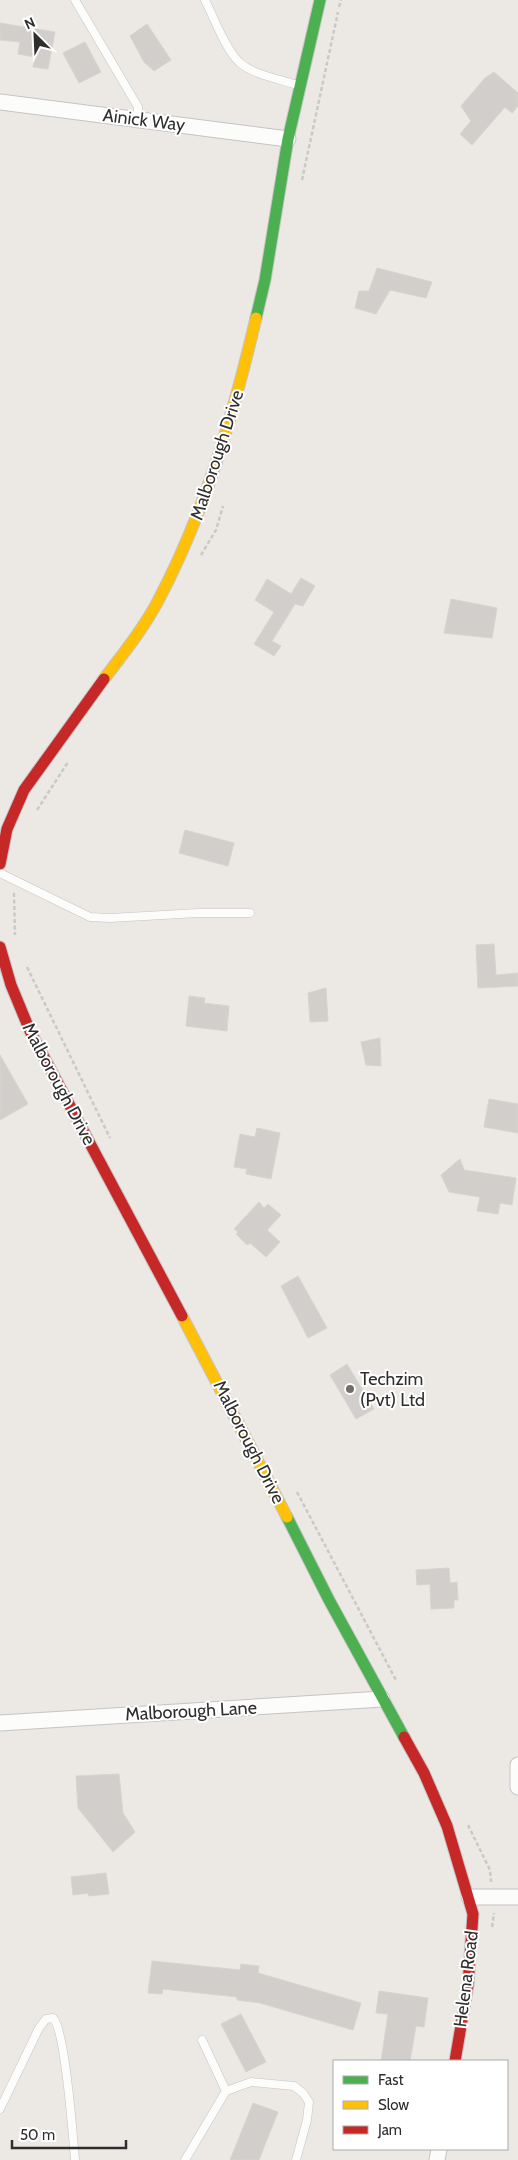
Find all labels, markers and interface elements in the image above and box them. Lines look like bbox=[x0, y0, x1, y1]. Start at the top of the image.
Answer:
north arrow bbox=[10, 10, 60, 60]
text: N bbox=[22, 13, 38, 33]
street label: Ainick Way bbox=[102, 104, 186, 136]
street label: Malborough Drive bbox=[186, 387, 248, 523]
street label: Malborough Drive bbox=[18, 1019, 100, 1149]
place label: Techzim (Pvt) Ltd bbox=[360, 1368, 425, 1411]
street label: Malborough Drive bbox=[209, 1377, 289, 1507]
marker: Techzim (Pvt) Ltd bbox=[344, 1383, 356, 1395]
street label: Malborough Lane bbox=[125, 1697, 257, 1725]
street label: Helena Road bbox=[449, 1930, 483, 2028]
legend bbox=[333, 2060, 508, 2150]
text: Fast bbox=[378, 2071, 403, 2089]
text: Slow bbox=[378, 2096, 409, 2114]
scale bar bbox=[12, 2118, 126, 2150]
text: Jam bbox=[377, 2121, 402, 2139]
text: 50 m bbox=[20, 2126, 55, 2144]

